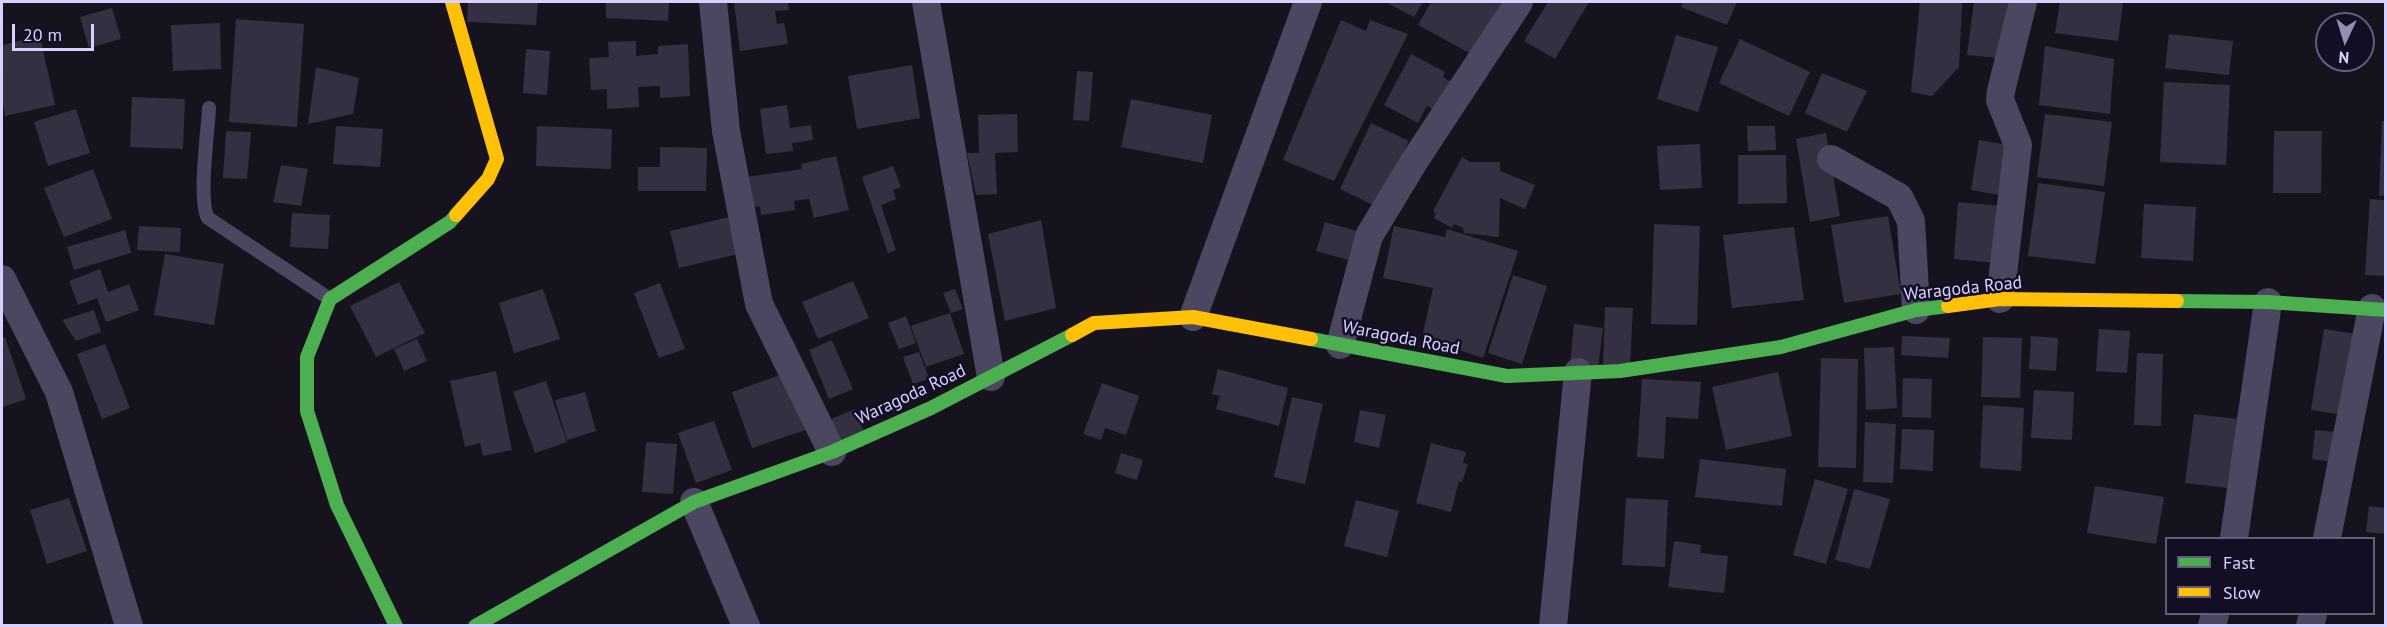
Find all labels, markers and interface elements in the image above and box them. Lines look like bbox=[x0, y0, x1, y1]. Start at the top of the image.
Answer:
scale bar bbox=[15, 12, 98, 50]
north arrow bbox=[2315, 12, 2375, 72]
text: 20 m bbox=[23, 23, 62, 46]
text: N bbox=[2338, 48, 2350, 68]
street label: Waragoda Road bbox=[1903, 272, 2023, 306]
street label: Waragoda Road bbox=[1341, 316, 1461, 360]
street label: Waragoda Road bbox=[853, 360, 969, 430]
legend bbox=[2165, 537, 2375, 615]
text: Fast bbox=[2223, 551, 2255, 574]
text: Slow bbox=[2223, 581, 2261, 604]

